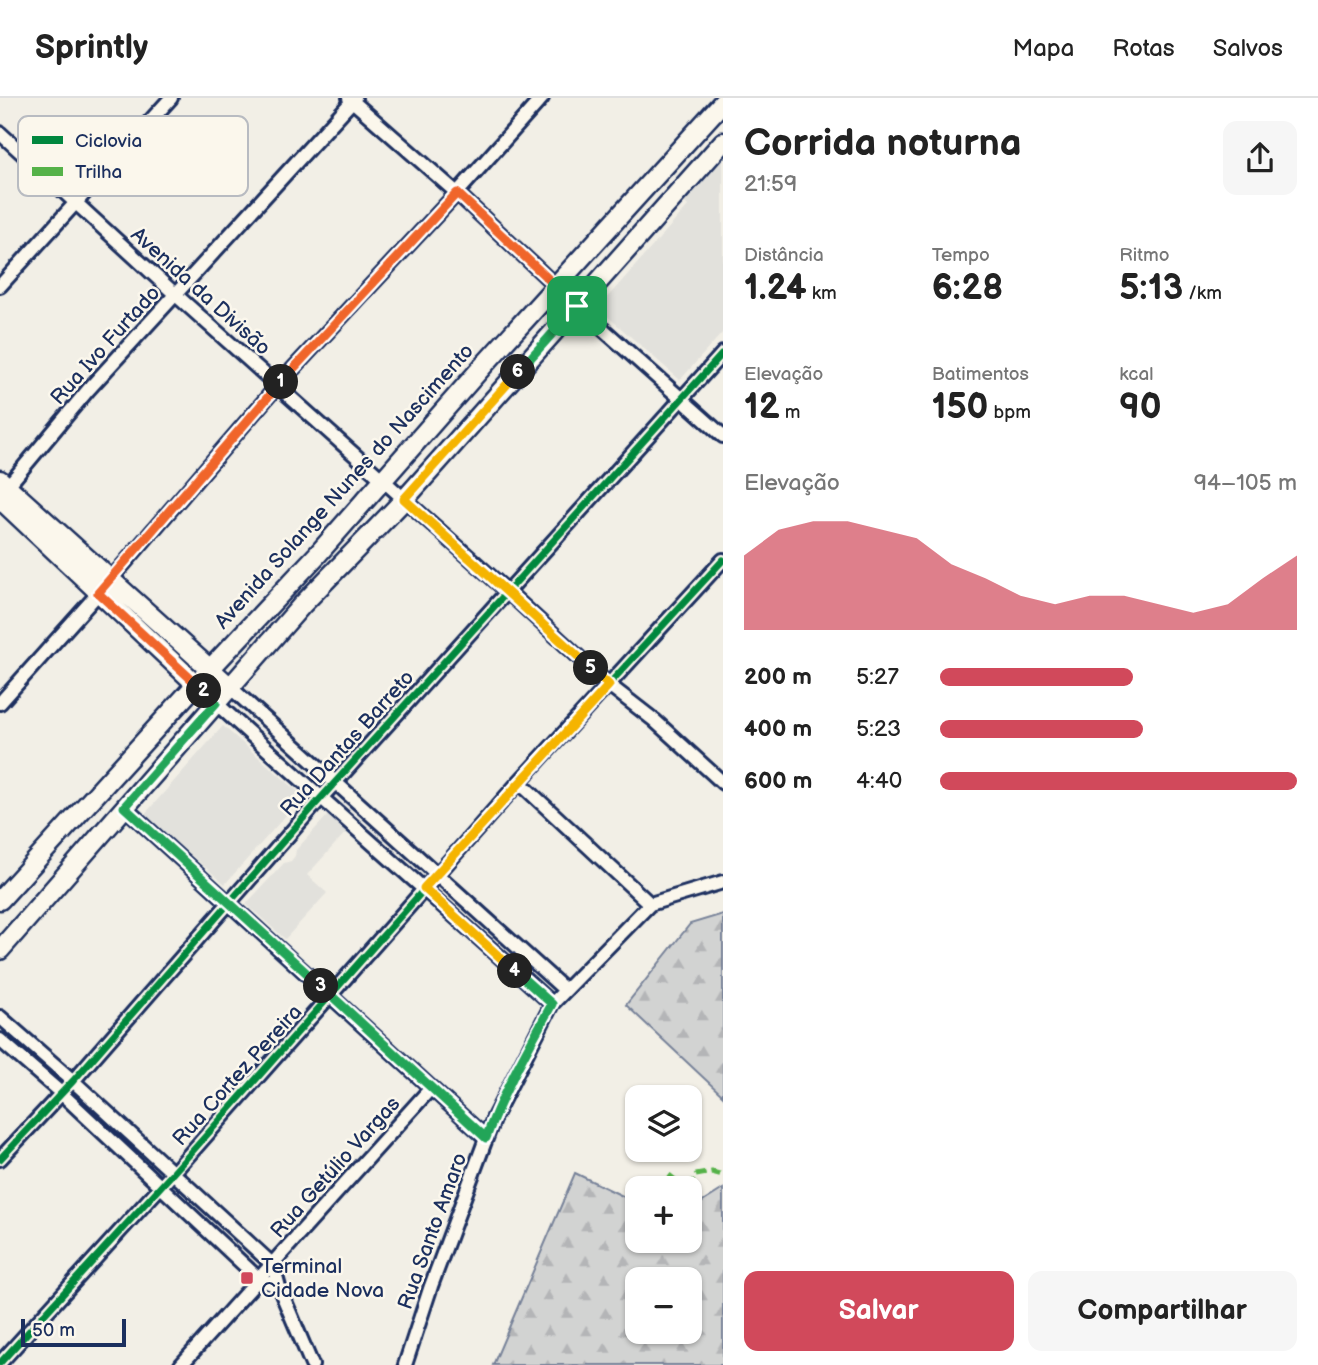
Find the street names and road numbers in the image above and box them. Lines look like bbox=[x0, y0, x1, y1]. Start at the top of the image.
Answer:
street label: Avenida da Divisão bbox=[126, 222, 276, 361]
street label: Rua Ivo Furtado bbox=[45, 281, 165, 410]
street label: Avenida Solange Nunes do Nascimento bbox=[210, 339, 479, 634]
street label: Rua Dantas Barreto bbox=[275, 665, 420, 822]
street label: Rua Cortez Pereira bbox=[167, 1000, 307, 1151]
street label: Rua Getúlio Vargas bbox=[265, 1091, 405, 1243]
street label: Rua Santo Amaro bbox=[393, 1149, 472, 1313]

